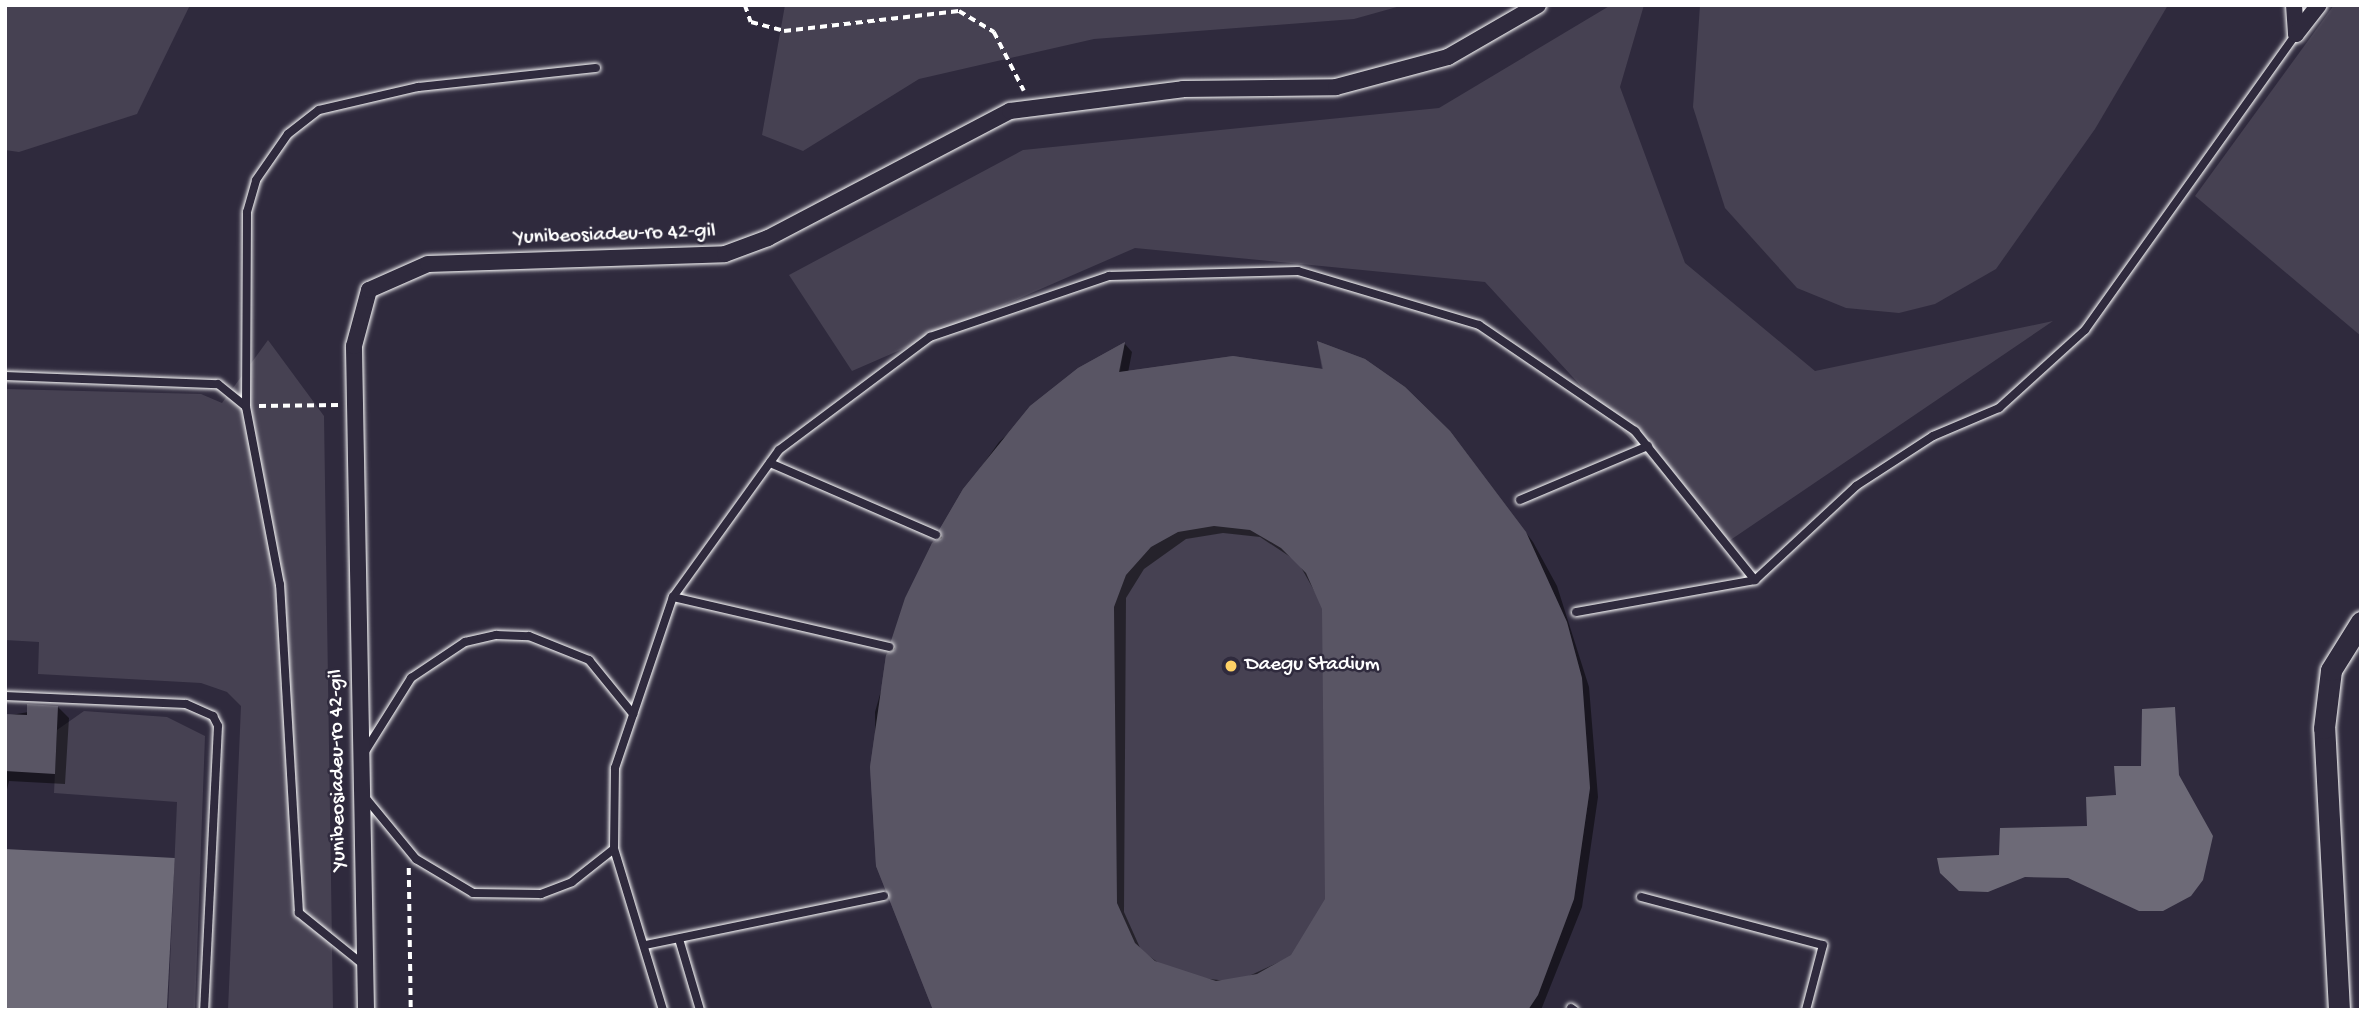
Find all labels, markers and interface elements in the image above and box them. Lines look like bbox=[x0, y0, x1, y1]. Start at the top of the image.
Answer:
street label: Yunibeosiadeu-ro 42-gil bbox=[514, 220, 716, 252]
place label: Daegu Stadium bbox=[1245, 653, 1380, 679]
marker: Daegu Stadium bbox=[1223, 658, 1239, 674]
street label: Yunibeosiadeu-ro 42-gil bbox=[325, 669, 353, 871]

